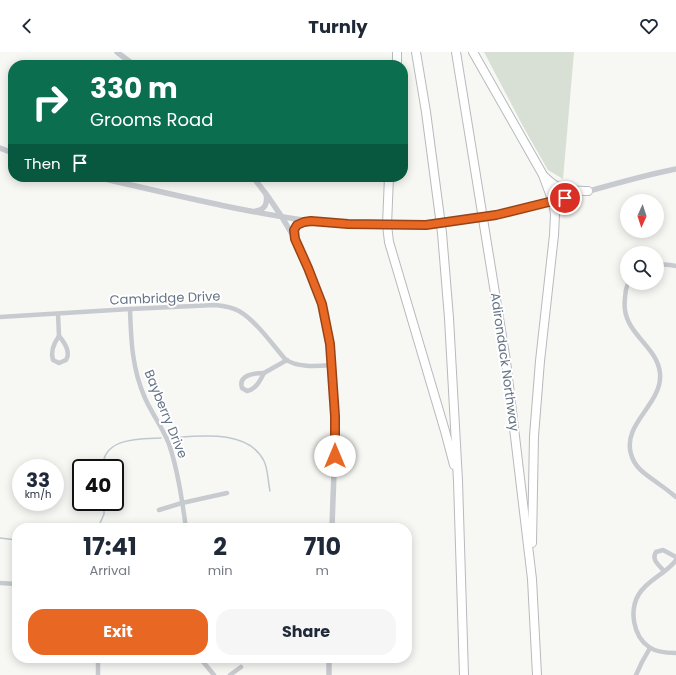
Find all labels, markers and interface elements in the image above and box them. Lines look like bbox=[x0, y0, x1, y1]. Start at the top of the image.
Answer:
text: Turnly bbox=[308, 14, 368, 39]
icon: back bbox=[16, 15, 38, 37]
icon: heart bbox=[638, 15, 660, 37]
text: 330 m bbox=[90, 69, 178, 108]
icon: right bbox=[24, 76, 76, 128]
text: Grooms Road bbox=[90, 107, 213, 132]
icon: arrive bbox=[69, 152, 91, 174]
text: Then bbox=[24, 153, 61, 174]
pin bbox=[548, 181, 582, 215]
icon: arrive bbox=[554, 187, 576, 209]
north arrow bbox=[620, 194, 664, 238]
map controls bbox=[620, 194, 664, 290]
button: search bbox=[620, 246, 664, 290]
street label: Cambridge Drive bbox=[109, 287, 221, 309]
street label: Adirondack Northway bbox=[486, 291, 524, 433]
street label: Bayberry Drive bbox=[140, 367, 192, 461]
position arrow bbox=[314, 435, 356, 477]
speed limit sign: 40 bbox=[72, 459, 124, 511]
text: 33 bbox=[26, 466, 50, 494]
text: km/h bbox=[25, 487, 51, 502]
text: 17:41 bbox=[83, 530, 137, 563]
text: 2 bbox=[213, 530, 227, 563]
text: 710 bbox=[304, 530, 341, 563]
text: Arrival bbox=[89, 561, 130, 580]
text: min bbox=[208, 561, 233, 580]
text: m bbox=[316, 561, 329, 580]
button: Exit bbox=[28, 609, 208, 655]
button: Share bbox=[216, 609, 396, 655]

